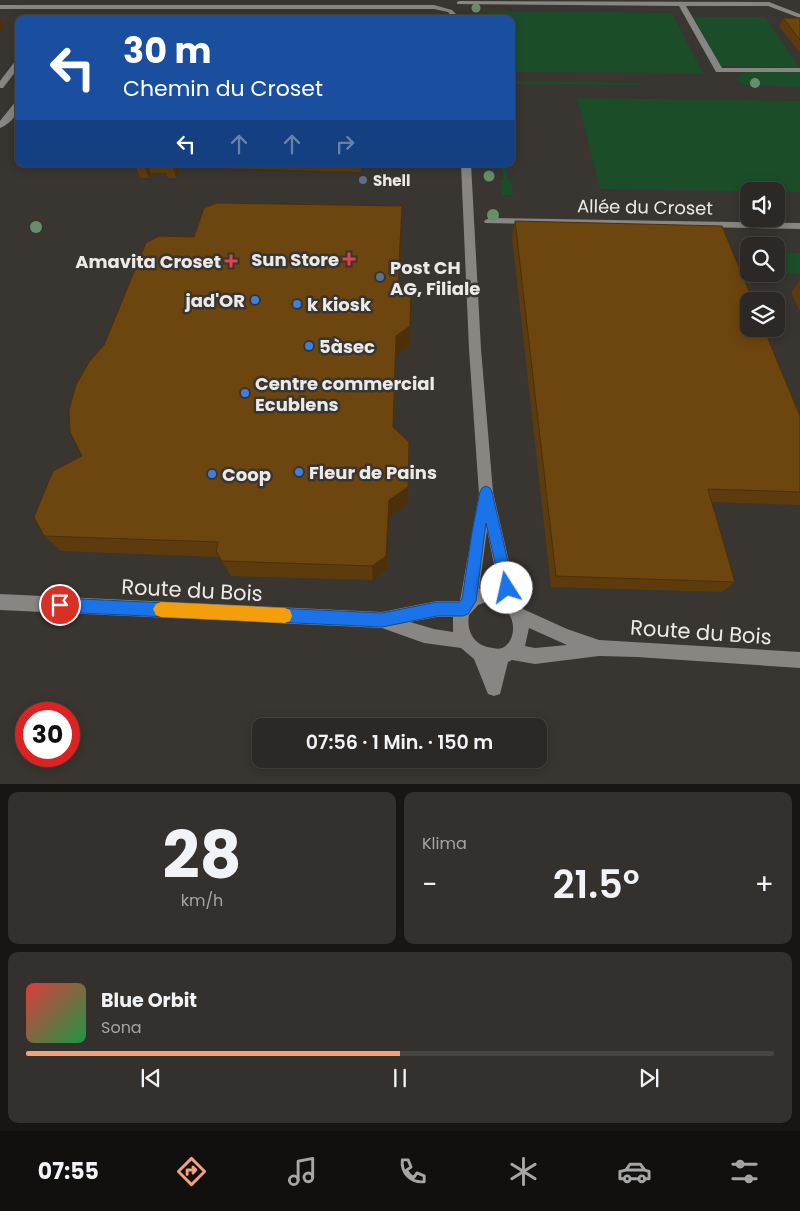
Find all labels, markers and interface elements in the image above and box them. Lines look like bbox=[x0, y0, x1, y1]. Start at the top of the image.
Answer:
text: 30 m bbox=[123, 26, 211, 75]
icon: left bbox=[40, 35, 105, 100]
text: Chemin du Croset bbox=[123, 73, 323, 104]
icon: left bbox=[172, 130, 200, 158]
icon: ahead bbox=[225, 130, 253, 158]
icon: ahead bbox=[278, 130, 306, 158]
icon: right bbox=[331, 130, 359, 158]
place label: Shell bbox=[373, 170, 410, 191]
marker: Shell bbox=[357, 174, 369, 186]
map controls bbox=[740, 182, 785, 337]
button: sound bbox=[740, 182, 785, 227]
street label: Allée du Croset bbox=[577, 193, 713, 221]
button: search bbox=[740, 237, 785, 282]
place label: Sun Store bbox=[251, 247, 339, 272]
place label: Amavita Croset bbox=[75, 249, 221, 274]
marker: Sun Store bbox=[343, 253, 355, 265]
marker: Amavita Croset bbox=[225, 255, 237, 267]
place label: Post CH AG, Filiale bbox=[390, 255, 480, 301]
marker: Post CH AG, Filiale bbox=[374, 271, 386, 283]
place label: jad'OR bbox=[184, 288, 245, 313]
place label: k kiosk bbox=[307, 292, 372, 317]
button: layers bbox=[740, 292, 785, 337]
marker: jad'OR bbox=[249, 294, 261, 306]
marker: k kiosk bbox=[291, 298, 303, 310]
place label: 5àsec bbox=[319, 334, 375, 359]
marker: 5àsec bbox=[303, 340, 315, 352]
place label: Centre commercial Ecublens bbox=[255, 371, 435, 417]
marker: Centre commercial Ecublens bbox=[239, 387, 251, 399]
place label: Fleur de Pains bbox=[309, 460, 437, 485]
place label: Coop bbox=[222, 462, 271, 487]
marker: Fleur de Pains bbox=[293, 466, 305, 478]
marker: Coop bbox=[206, 468, 218, 480]
position arrow bbox=[480, 561, 532, 613]
street label: Route du Bois bbox=[121, 572, 263, 608]
pin bbox=[39, 584, 81, 626]
icon: arrive bbox=[46, 591, 74, 619]
street label: Route du Bois bbox=[629, 613, 773, 651]
speed limit sign: 30 bbox=[15, 702, 80, 767]
text: 07:56 · 1 Min. · 150 m bbox=[306, 729, 493, 756]
text: 28 bbox=[162, 810, 242, 901]
text: Klima bbox=[422, 832, 467, 855]
text: 21.5° bbox=[553, 858, 640, 911]
text: − bbox=[422, 865, 437, 904]
text: + bbox=[755, 865, 774, 904]
text: km/h bbox=[181, 889, 223, 912]
text: Blue Orbit bbox=[101, 987, 197, 1014]
text: Sona bbox=[101, 1016, 142, 1039]
icon: previous bbox=[137, 1064, 165, 1092]
icon: pause bbox=[386, 1064, 414, 1092]
icon: next bbox=[635, 1064, 663, 1092]
icon: directions bbox=[174, 1154, 209, 1189]
icon: music bbox=[285, 1154, 320, 1189]
icon: phone bbox=[395, 1154, 430, 1189]
icon: climate bbox=[506, 1154, 541, 1189]
icon: car bbox=[617, 1154, 652, 1189]
icon: filters bbox=[727, 1154, 762, 1189]
text: 07:55 bbox=[38, 1156, 99, 1187]

